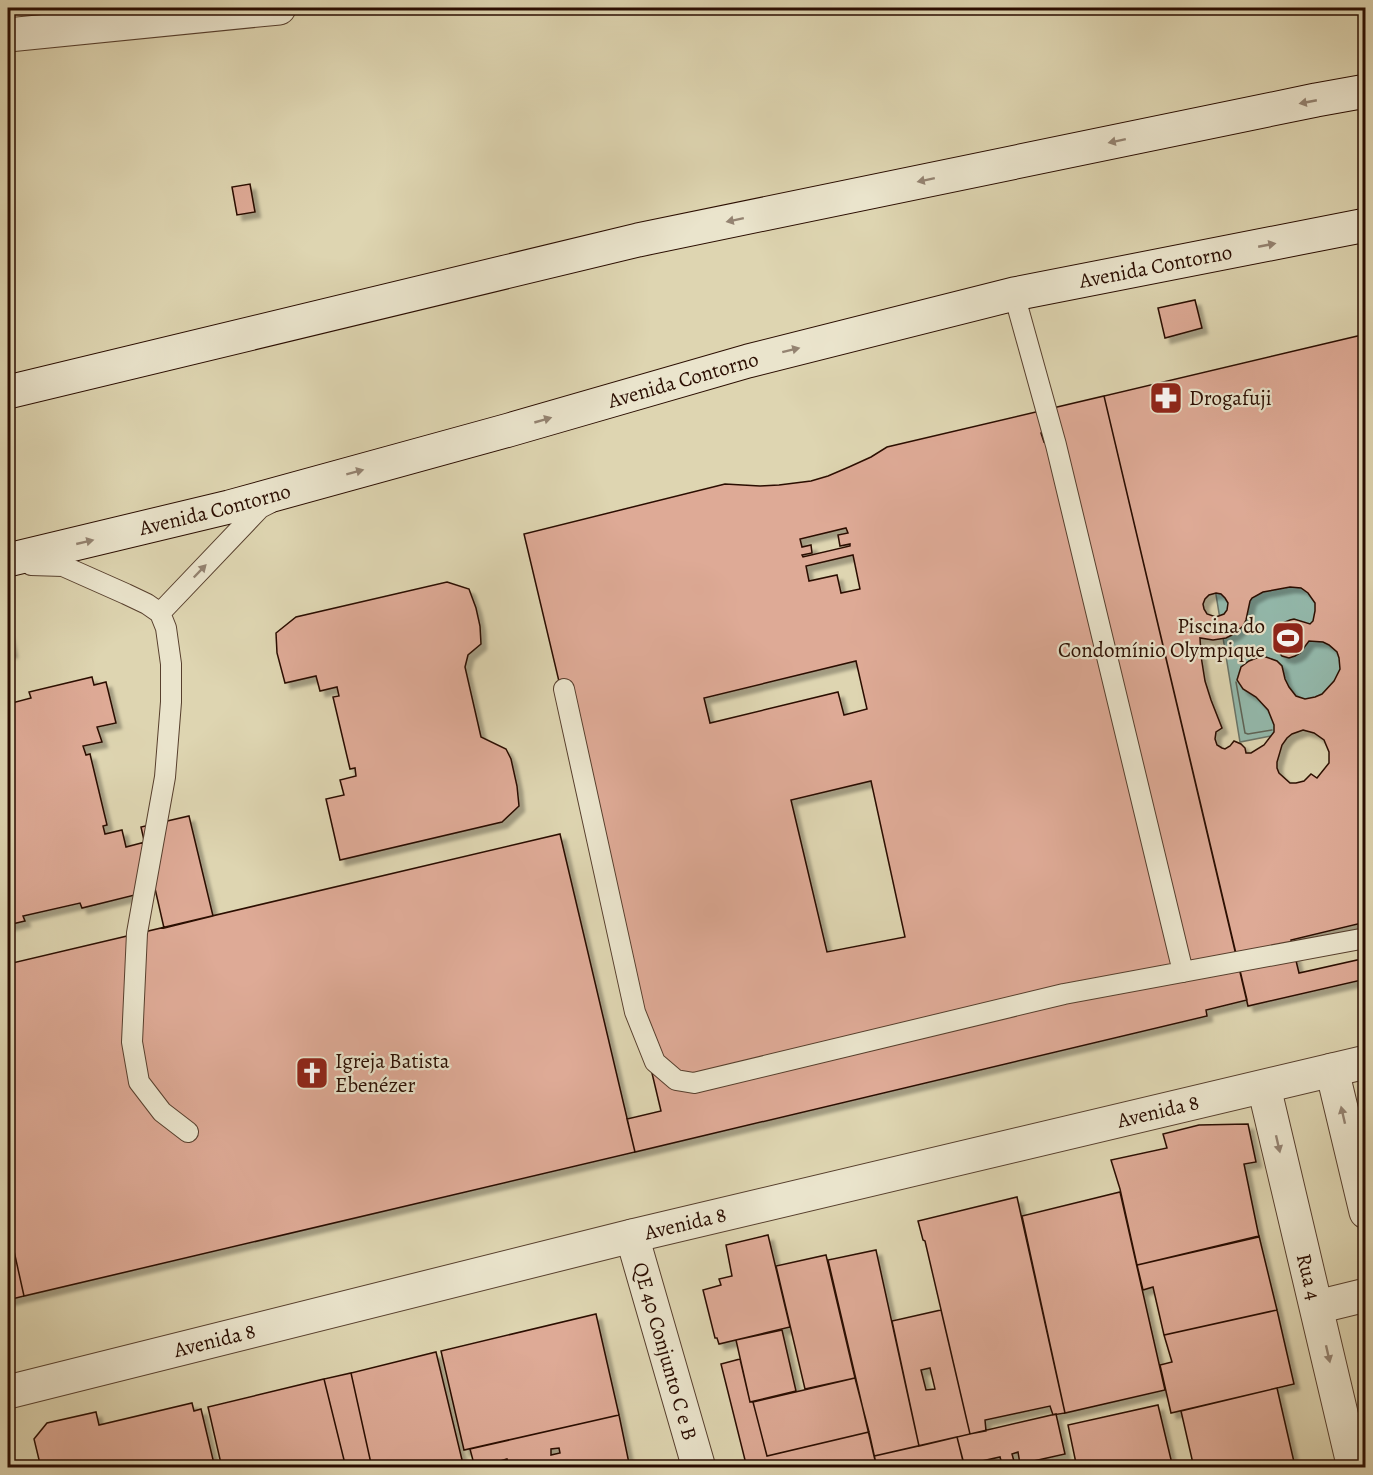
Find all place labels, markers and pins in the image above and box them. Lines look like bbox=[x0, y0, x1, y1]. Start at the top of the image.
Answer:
pharmacy icon: Drogafuji bbox=[1148, 380, 1184, 416]
place label: Drogafuji bbox=[1189, 384, 1272, 412]
place label: Piscina do Condomínio Olympique bbox=[1058, 612, 1265, 664]
sports icon: Piscina do Condomínio Olympique bbox=[1270, 620, 1306, 656]
place label: Igreja Batista Ebenézer bbox=[335, 1047, 450, 1099]
church icon: Igreja Batista Ebenézer bbox=[294, 1055, 330, 1091]

